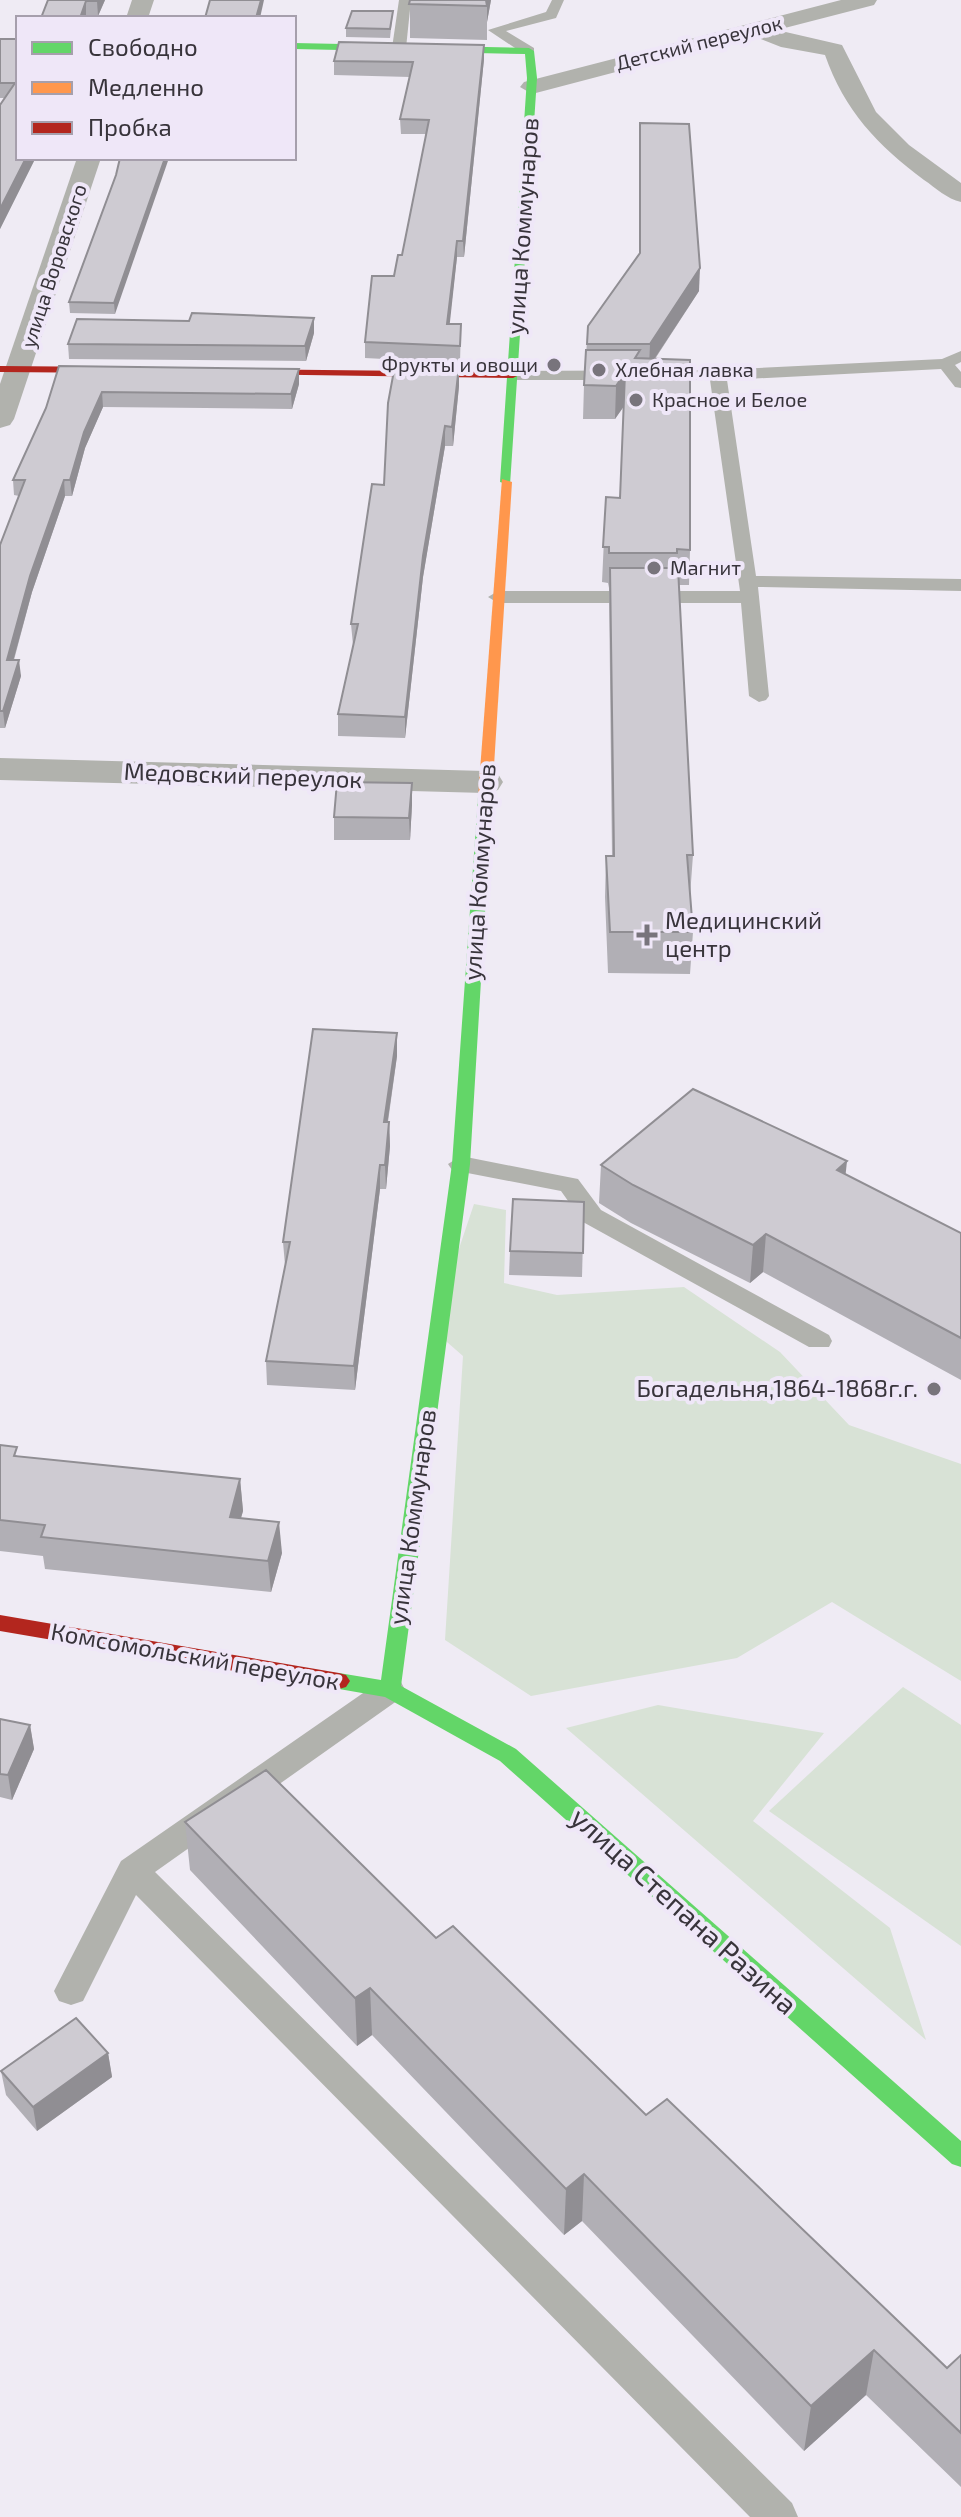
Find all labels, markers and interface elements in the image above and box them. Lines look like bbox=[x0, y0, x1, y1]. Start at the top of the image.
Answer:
street label: Детский переулок bbox=[613, 10, 785, 75]
legend bbox=[16, 16, 296, 160]
text: Свободно bbox=[88, 32, 198, 61]
text: Медленно bbox=[88, 72, 204, 101]
text: Пробка bbox=[88, 112, 172, 141]
street label: улица Коммунаров bbox=[499, 117, 545, 335]
street label: улица Воровского bbox=[15, 181, 92, 351]
place label: Фрукты и овощи bbox=[382, 352, 538, 377]
marker: Фрукты и овощи bbox=[545, 356, 563, 374]
place label: Хлебная лавка bbox=[615, 357, 754, 381]
marker: Хлебная лавка bbox=[590, 361, 608, 379]
place label: Красное и Белое bbox=[652, 387, 807, 411]
marker: Красное и Белое bbox=[627, 391, 645, 409]
place label: Магнит bbox=[670, 555, 741, 579]
marker: Магнит bbox=[645, 559, 663, 577]
street label: Медовский переулок bbox=[123, 756, 363, 794]
street label: улица Коммунаров bbox=[456, 763, 502, 981]
place label: Медицинский центр bbox=[665, 905, 822, 962]
marker: Медицинский центр bbox=[636, 924, 658, 946]
place label: Богадельня,1864-1868г.г. bbox=[636, 1373, 918, 1402]
marker: Богадельня,1864-1868г.г. bbox=[925, 1380, 943, 1398]
street label: улица Коммунаров bbox=[382, 1407, 442, 1626]
street label: Комсомольский переулок bbox=[49, 1616, 342, 1696]
street label: улица Степана Разина bbox=[565, 1800, 805, 2021]

